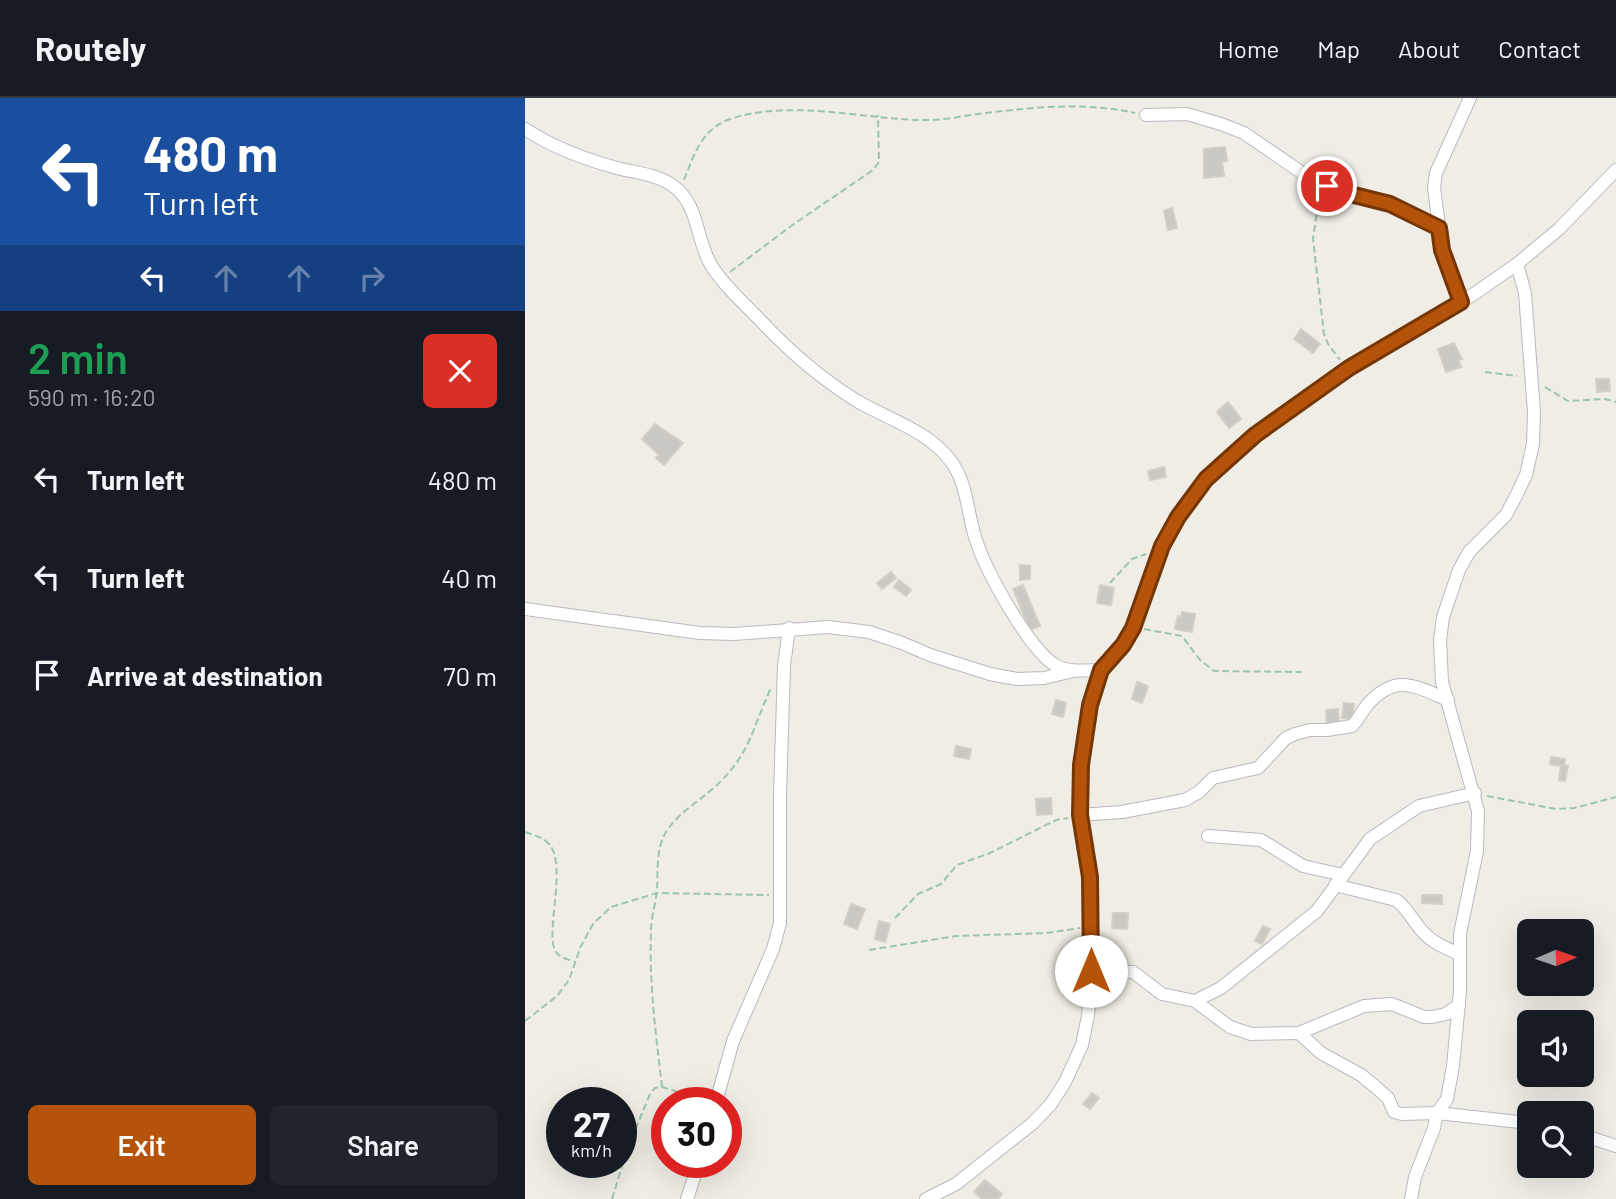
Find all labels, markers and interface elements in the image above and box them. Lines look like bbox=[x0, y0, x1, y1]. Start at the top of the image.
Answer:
text: Routely bbox=[35, 28, 146, 68]
text: Home bbox=[1218, 34, 1279, 63]
text: Map bbox=[1317, 34, 1360, 63]
text: About bbox=[1398, 34, 1460, 63]
text: Contact bbox=[1498, 34, 1581, 63]
text: 480 m bbox=[143, 123, 278, 182]
icon: left bbox=[28, 126, 119, 217]
pin bbox=[1297, 156, 1357, 216]
icon: arrive bbox=[1308, 167, 1346, 205]
text: Turn left bbox=[143, 183, 260, 221]
icon: left bbox=[134, 259, 172, 297]
icon: ahead bbox=[207, 259, 245, 297]
icon: ahead bbox=[280, 259, 318, 297]
icon: right bbox=[353, 259, 391, 297]
text: 2 min bbox=[28, 332, 128, 382]
button: close bbox=[423, 334, 497, 408]
text: 590 m · 16:20 bbox=[28, 383, 155, 411]
icon: left bbox=[28, 460, 66, 498]
text: Turn left bbox=[87, 464, 185, 495]
text: 480 m bbox=[428, 464, 497, 495]
icon: left bbox=[28, 558, 66, 596]
text: Turn left bbox=[87, 562, 185, 593]
text: 40 m bbox=[441, 562, 497, 593]
icon: arrive bbox=[28, 656, 66, 694]
text: Arrive at destination bbox=[87, 660, 323, 691]
text: 70 m bbox=[443, 660, 497, 691]
north arrow bbox=[1517, 919, 1594, 996]
map controls bbox=[1517, 919, 1594, 1178]
position arrow bbox=[1054, 934, 1128, 1008]
button: sound bbox=[1517, 1010, 1594, 1087]
speed limit sign: 30 bbox=[651, 1087, 742, 1178]
button: search bbox=[1517, 1101, 1594, 1178]
text: 27 bbox=[573, 1102, 610, 1144]
button: Exit bbox=[28, 1105, 256, 1185]
button: Share bbox=[270, 1105, 497, 1185]
text: km/h bbox=[571, 1139, 612, 1161]

